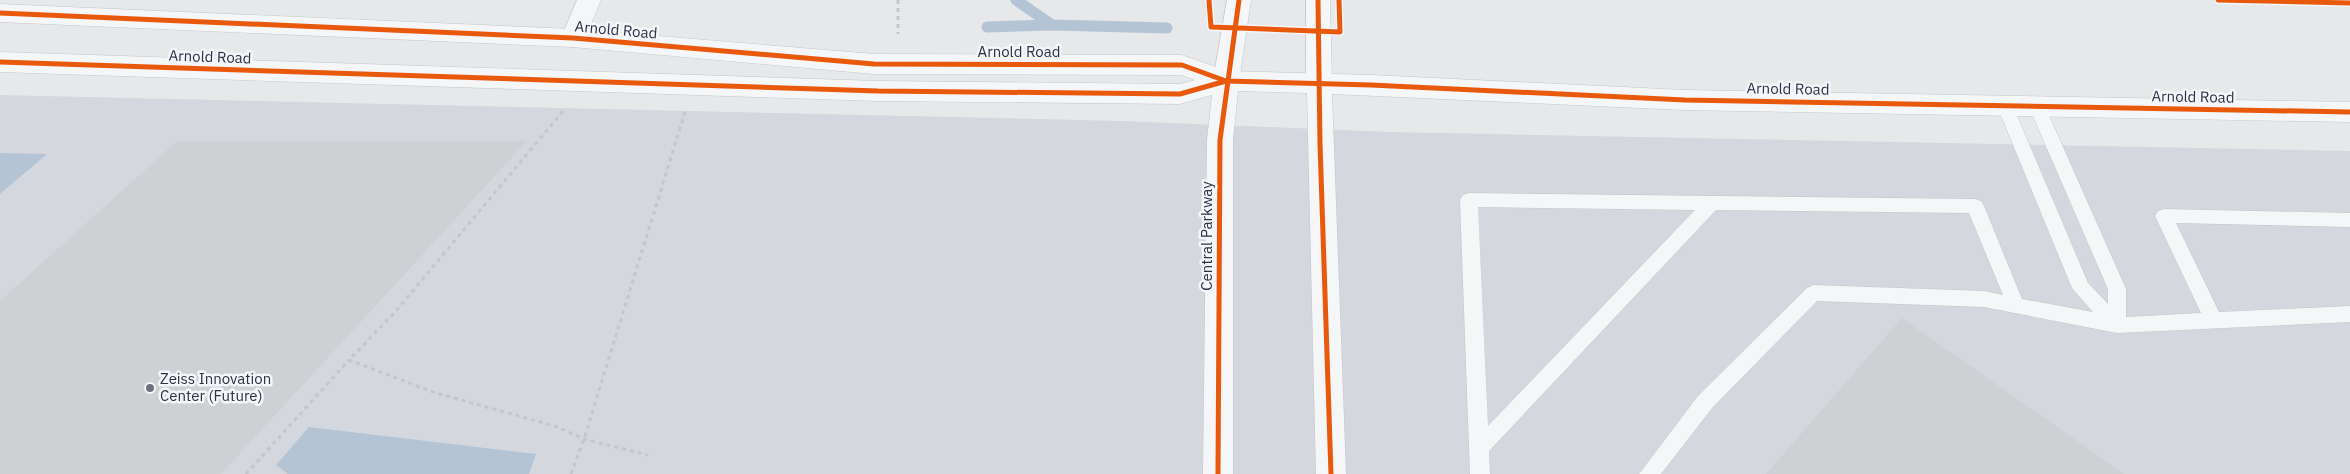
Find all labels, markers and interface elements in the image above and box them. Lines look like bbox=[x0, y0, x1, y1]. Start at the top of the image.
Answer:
street label: Arnold Road bbox=[574, 16, 658, 43]
street label: Arnold Road bbox=[978, 42, 1060, 61]
street label: Arnold Road bbox=[168, 46, 252, 67]
street label: Arnold Road bbox=[1746, 78, 1830, 99]
street label: Arnold Road bbox=[2151, 86, 2235, 107]
street label: Central Parkway bbox=[1197, 181, 1216, 291]
place label: Zeiss Innovation Center (Future) bbox=[160, 369, 271, 405]
marker: Zeiss Innovation Center (Future) bbox=[144, 382, 156, 394]

